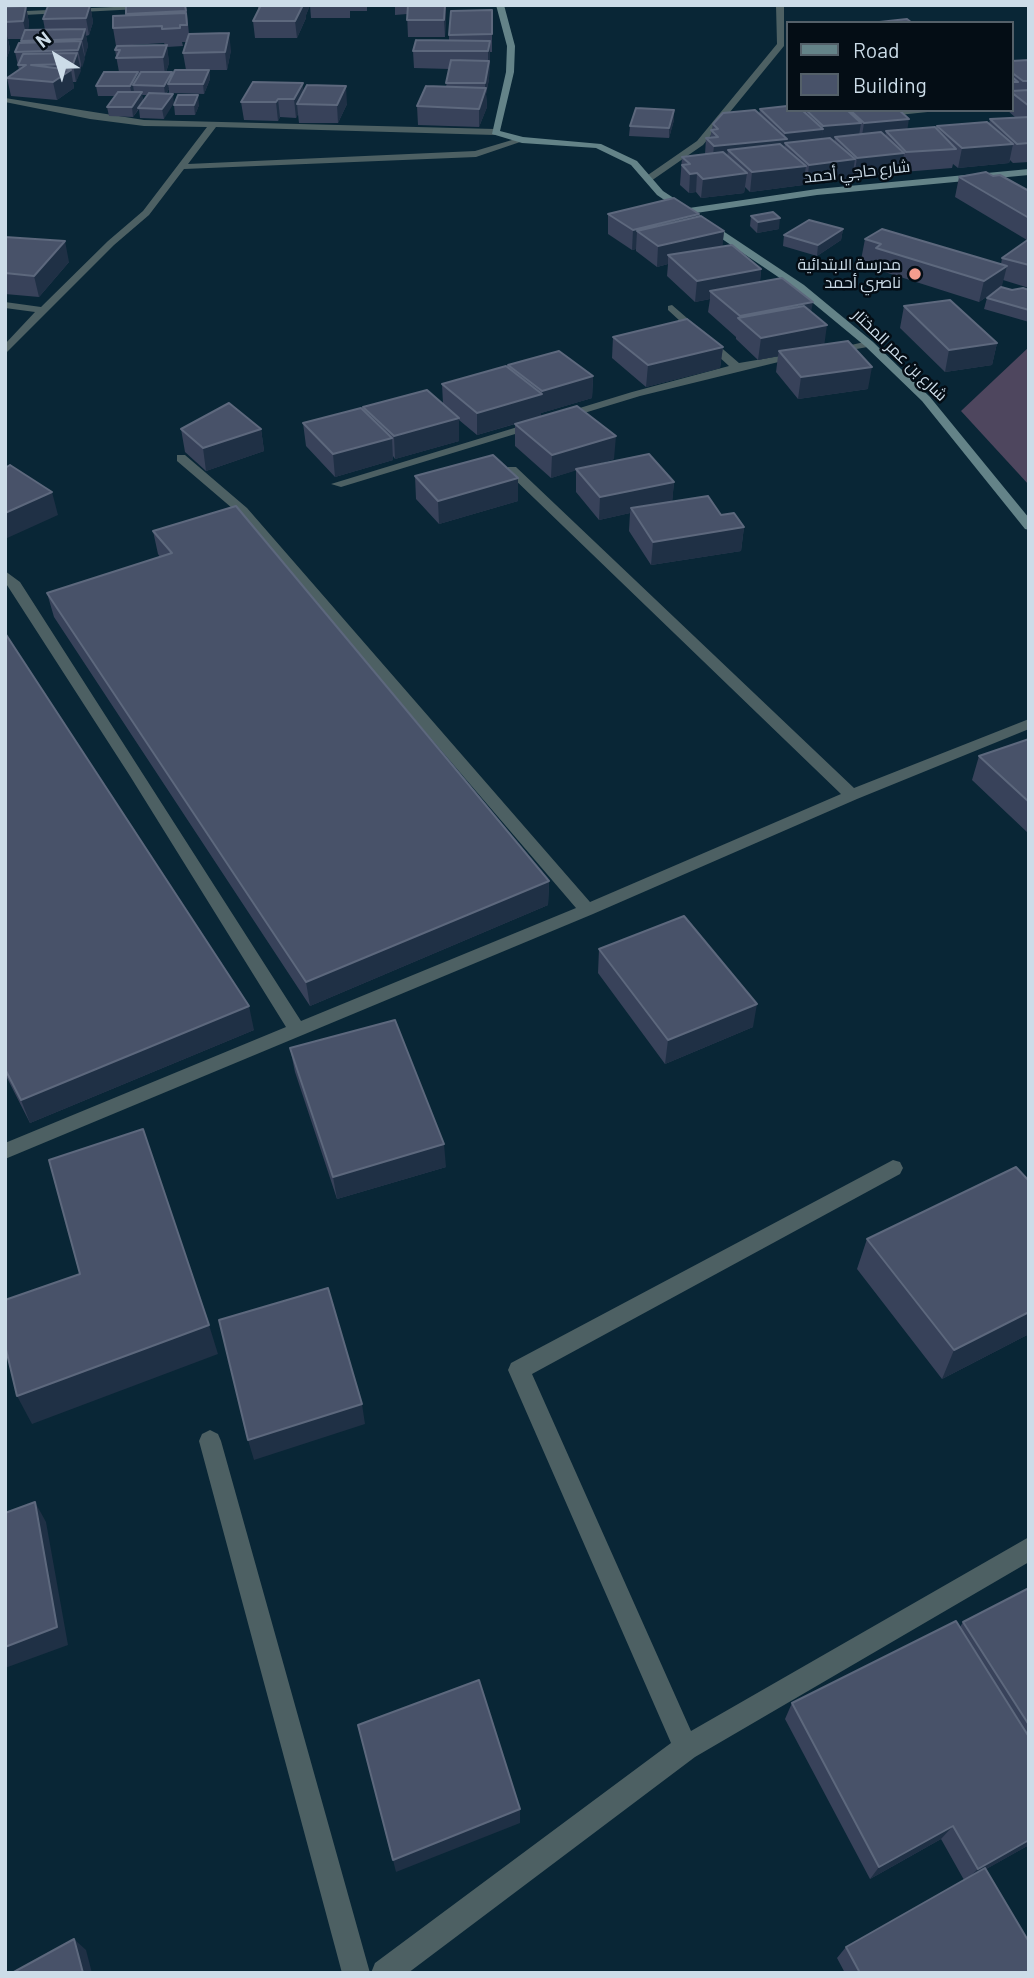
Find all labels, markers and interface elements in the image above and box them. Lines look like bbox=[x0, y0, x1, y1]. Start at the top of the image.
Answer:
north arrow bbox=[21, 21, 91, 91]
legend bbox=[786, 21, 1013, 112]
text: N bbox=[31, 26, 55, 52]
text: Road bbox=[853, 37, 899, 62]
text: Building bbox=[853, 72, 927, 97]
street label: شارع حاجي أحمد bbox=[803, 157, 911, 187]
place label: مدرسة الابتدائية ناصري أحمد bbox=[798, 255, 901, 293]
marker: مدرسة الابتدائية ناصري أحمد bbox=[907, 266, 923, 282]
street label: شارع بن عمر المختار bbox=[849, 305, 951, 405]

